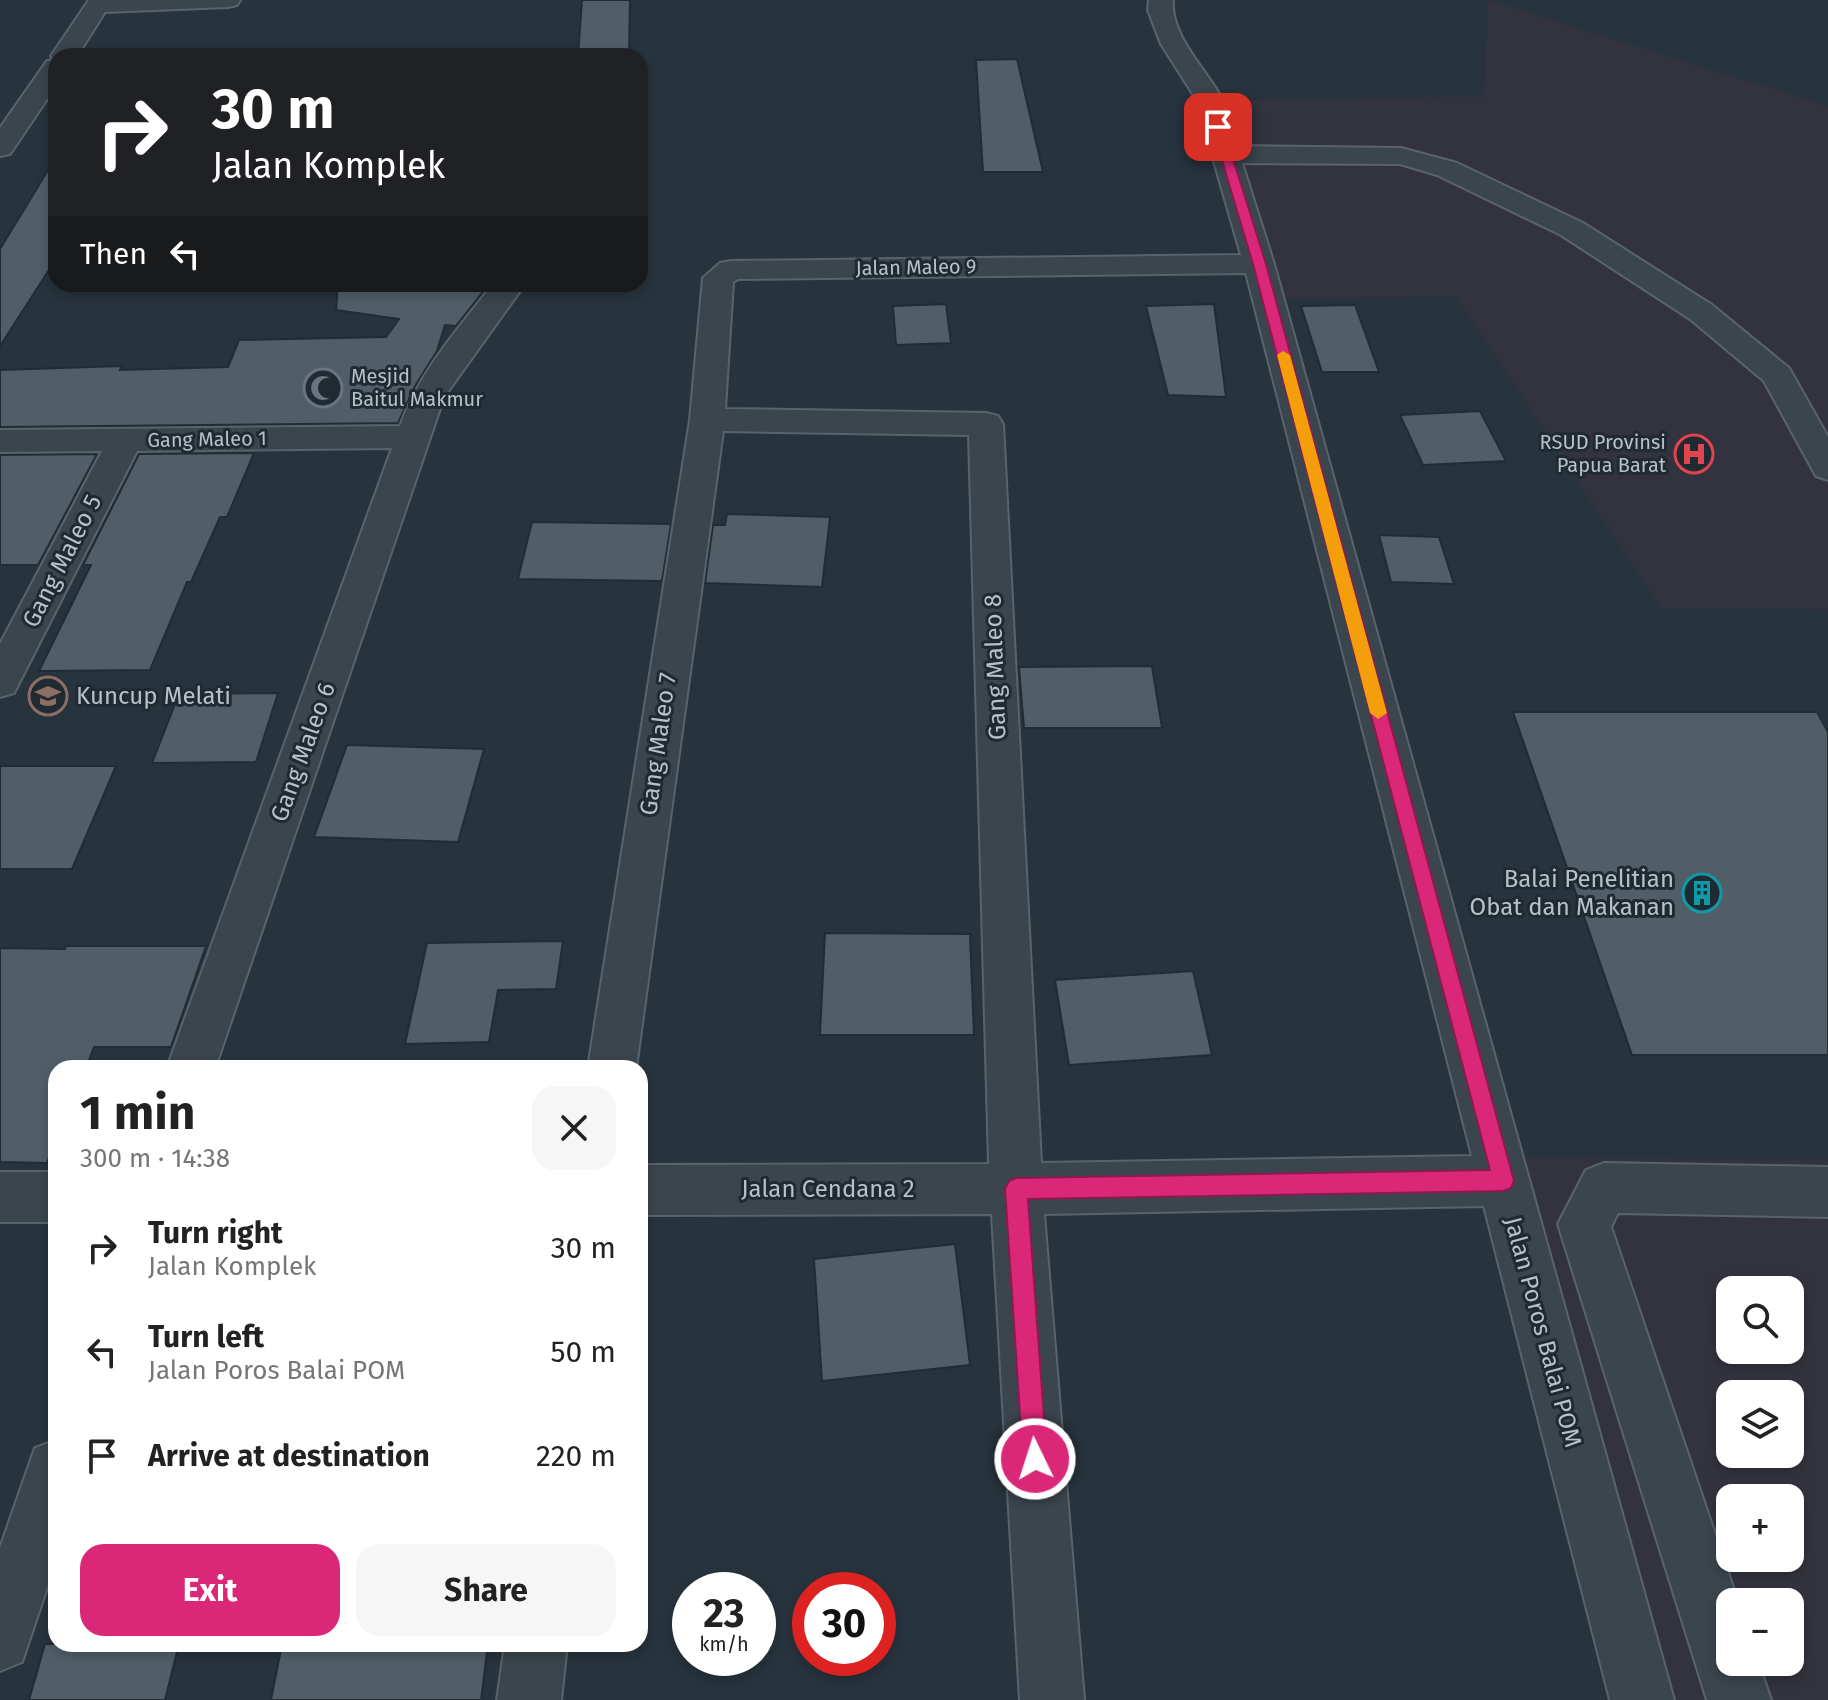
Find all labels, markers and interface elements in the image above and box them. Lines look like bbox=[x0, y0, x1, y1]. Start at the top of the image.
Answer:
text: 30 m bbox=[212, 76, 334, 143]
icon: right bbox=[80, 80, 184, 184]
pin bbox=[1184, 93, 1252, 161]
icon: arrive bbox=[1196, 105, 1240, 149]
text: Jalan Komplek bbox=[212, 144, 445, 188]
icon: left bbox=[163, 232, 207, 276]
text: Then bbox=[80, 236, 147, 272]
street label: Jalan Maleo 9 bbox=[855, 254, 977, 280]
place label: Mesjid Baitul Makmur bbox=[351, 364, 483, 411]
mosque icon: Mesjid Baitul Makmur bbox=[302, 367, 344, 409]
street label: Gang Maleo 1 bbox=[147, 426, 267, 452]
place label: RSUD Provinsi Papua Barat bbox=[1540, 430, 1667, 477]
hospital icon: RSUD Provinsi Papua Barat bbox=[1673, 433, 1715, 475]
street label: Gang Maleo 5 bbox=[17, 490, 107, 632]
street label: Gang Maleo 8 bbox=[978, 593, 1012, 741]
street label: Gang Maleo 7 bbox=[634, 671, 682, 817]
school or university icon: Kuncup Melati bbox=[27, 675, 69, 717]
street label: Gang Maleo 6 bbox=[265, 679, 341, 825]
place label: Kuncup Melati bbox=[76, 682, 231, 710]
place label: Balai Penelitian Obat dan Makanan bbox=[1470, 865, 1674, 921]
building icon: Balai Penelitian Obat dan Makanan bbox=[1681, 872, 1723, 914]
text: 1 min bbox=[80, 1084, 195, 1142]
button: close bbox=[532, 1086, 616, 1170]
text: 300 m · 14:38 bbox=[80, 1143, 230, 1174]
street label: Jalan Cendana 2 bbox=[741, 1175, 915, 1203]
street label: Jalan Poros Balai POM bbox=[1499, 1214, 1587, 1450]
text: Turn right bbox=[148, 1215, 283, 1251]
icon: right bbox=[80, 1226, 124, 1270]
text: 30 m bbox=[551, 1230, 616, 1266]
text: Jalan Komplek bbox=[148, 1251, 316, 1282]
map controls bbox=[1716, 1276, 1804, 1676]
button: search bbox=[1716, 1276, 1804, 1364]
text: Turn left bbox=[148, 1319, 264, 1355]
icon: left bbox=[80, 1330, 124, 1374]
text: 50 m bbox=[551, 1334, 616, 1370]
text: Jalan Poros Balai POM bbox=[148, 1355, 405, 1386]
button: layers bbox=[1716, 1380, 1804, 1468]
position arrow bbox=[993, 1417, 1077, 1501]
icon: arrive bbox=[80, 1434, 124, 1478]
text: Arrive at destination bbox=[148, 1438, 430, 1474]
text: 220 m bbox=[536, 1438, 616, 1474]
button: + bbox=[1716, 1484, 1804, 1572]
button: Exit bbox=[80, 1544, 340, 1636]
button: Share bbox=[356, 1544, 616, 1636]
speed limit sign: 30 bbox=[792, 1572, 896, 1676]
button: − bbox=[1716, 1588, 1804, 1676]
text: 23 bbox=[703, 1590, 745, 1638]
text: km/h bbox=[699, 1632, 749, 1656]

